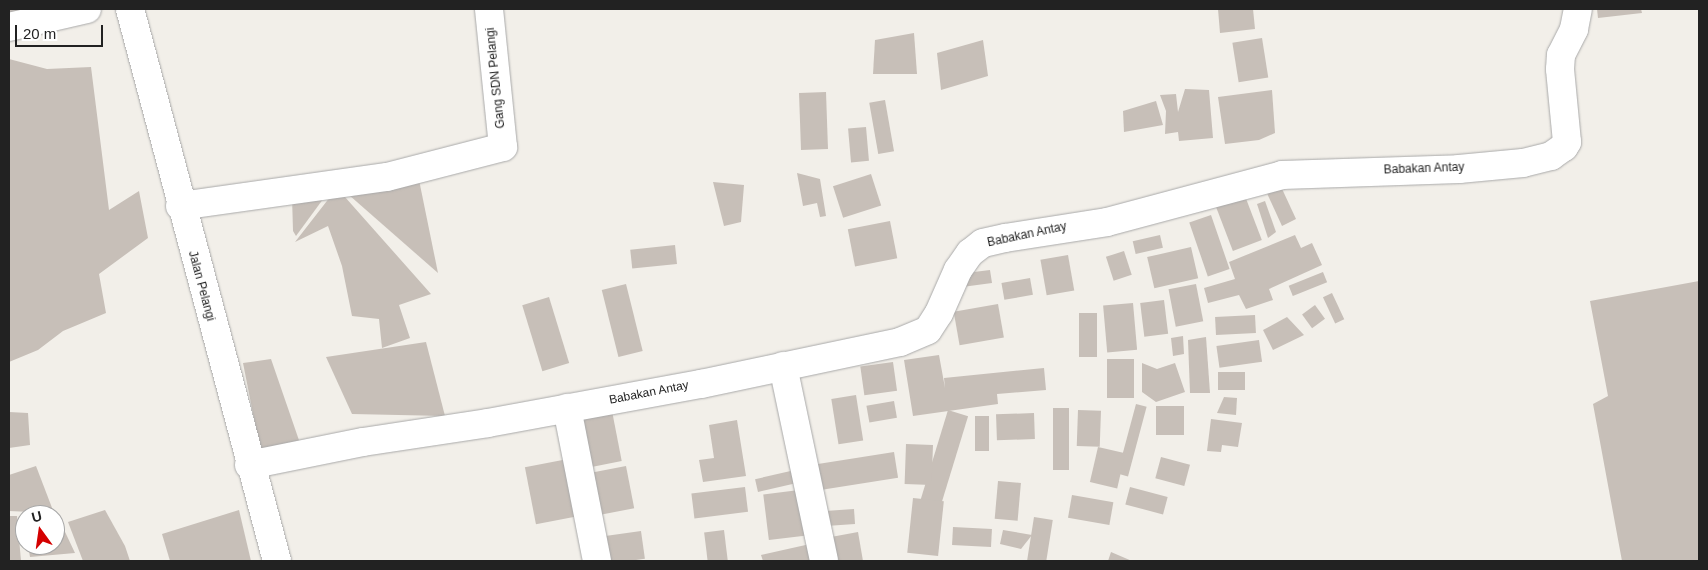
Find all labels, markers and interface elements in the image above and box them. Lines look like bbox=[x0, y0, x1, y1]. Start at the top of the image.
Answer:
scale bar bbox=[18, 15, 105, 47]
text: 20 m bbox=[23, 25, 56, 42]
street label: Gang SDN Pelangi bbox=[484, 27, 508, 129]
street label: Babakan Antay bbox=[1383, 160, 1465, 178]
street label: Babakan Antay bbox=[986, 219, 1068, 251]
street label: Jalan Pelangi bbox=[185, 249, 217, 323]
street label: Babakan Antay bbox=[608, 378, 690, 408]
north arrow bbox=[15, 505, 65, 555]
text: U bbox=[30, 507, 43, 525]

